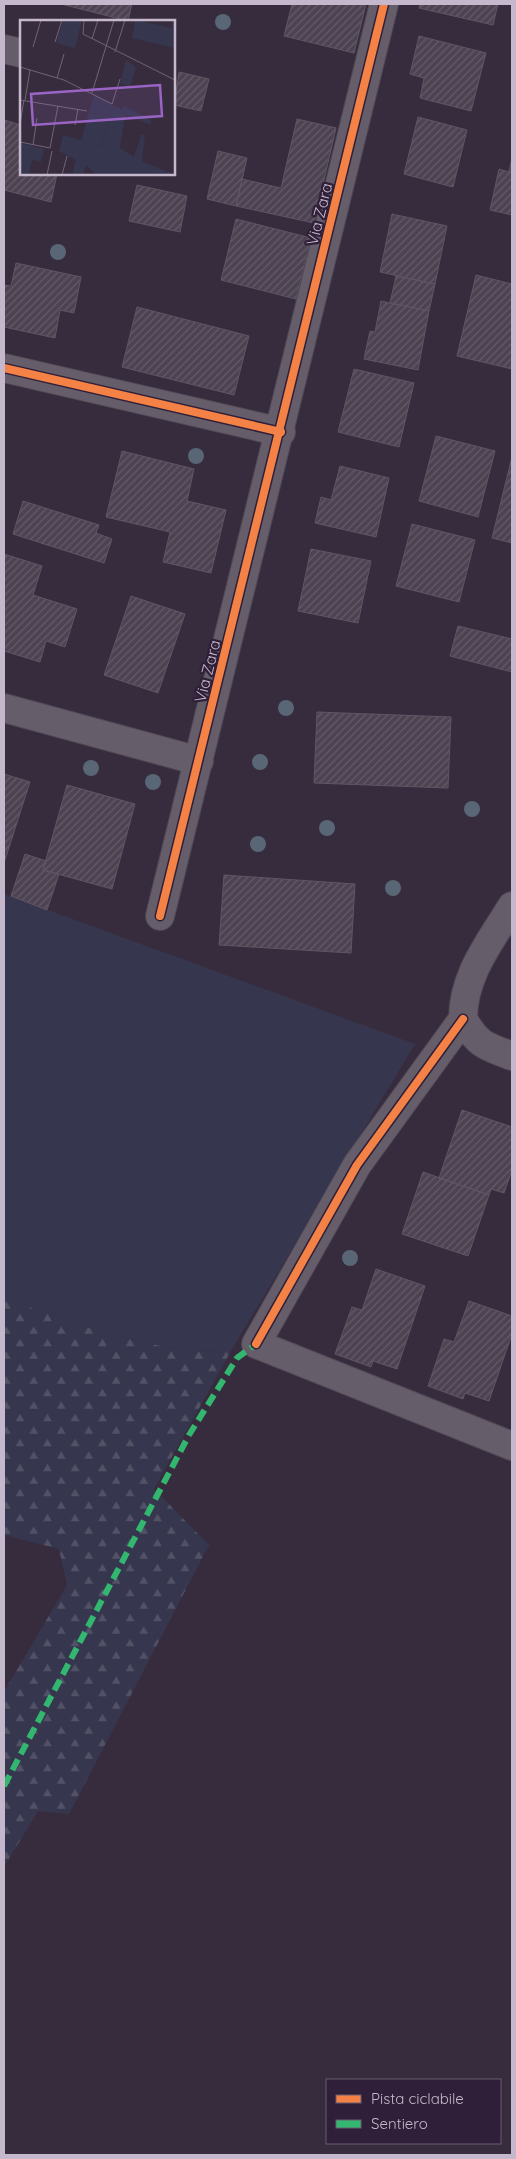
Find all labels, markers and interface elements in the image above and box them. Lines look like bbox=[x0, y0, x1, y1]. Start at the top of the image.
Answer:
inset map bbox=[20, 20, 175, 175]
street label: Via Zara bbox=[302, 181, 336, 247]
street label: Via Zara bbox=[190, 638, 224, 704]
legend bbox=[326, 2079, 501, 2144]
text: Pista ciclabile bbox=[371, 2089, 464, 2108]
text: Sentiero bbox=[371, 2114, 428, 2133]

